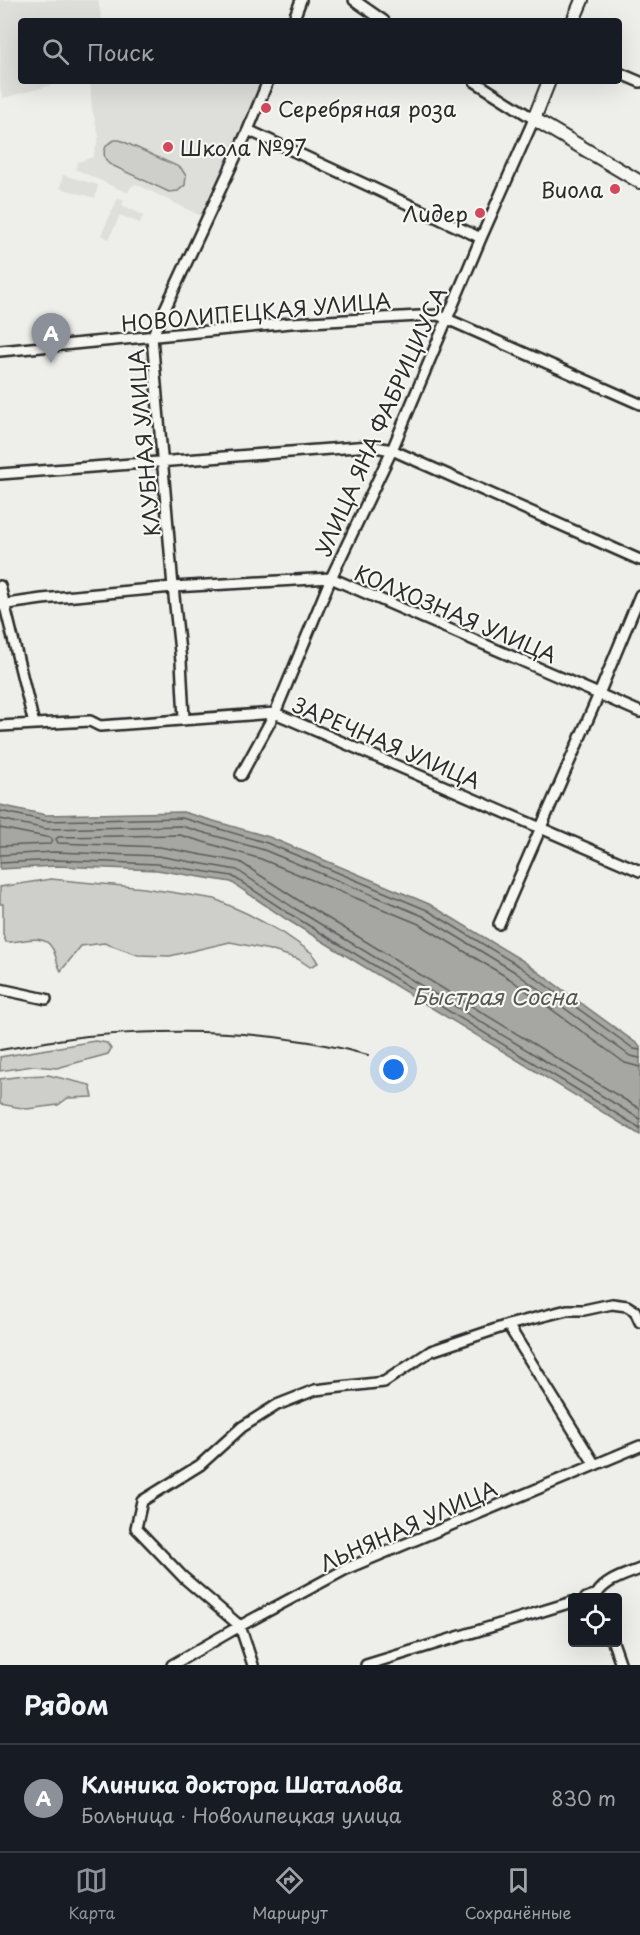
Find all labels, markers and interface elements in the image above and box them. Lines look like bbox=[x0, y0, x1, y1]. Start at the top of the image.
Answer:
search box bbox=[18, 18, 622, 84]
icon: search bbox=[39, 35, 72, 68]
text: Поиск bbox=[87, 35, 154, 68]
place label: Серебряная роза bbox=[278, 92, 456, 124]
marker: Серебряная роза bbox=[259, 101, 273, 115]
place label: Школа №97 bbox=[180, 131, 306, 163]
marker: Школа №97 bbox=[161, 140, 175, 154]
place label: Виола bbox=[541, 173, 603, 205]
marker: Виола bbox=[608, 182, 622, 196]
place label: Лидер bbox=[403, 197, 468, 229]
marker: Лидер bbox=[473, 206, 487, 220]
street label: УЛИЦА ЯНА ФАБРИЦИУСА bbox=[306, 281, 454, 561]
street label: НОВОЛИПЕЦКАЯ УЛИЦА bbox=[120, 283, 392, 339]
pin: A bbox=[32, 314, 70, 363]
street label: КЛУБНАЯ УЛИЦА bbox=[119, 348, 167, 538]
street label: КОЛХОЗНАЯ УЛИЦА bbox=[350, 556, 562, 670]
street label: ЗАРЕЧНАЯ УЛИЦА bbox=[288, 688, 486, 796]
water label: Быстрая Сосна bbox=[413, 979, 579, 1012]
your location bbox=[379, 1055, 408, 1084]
street label: ЛЬНЯНАЯ УЛИЦА bbox=[314, 1471, 502, 1579]
map controls bbox=[568, 1593, 622, 1647]
button: locate bbox=[568, 1593, 622, 1647]
text: Рядом bbox=[24, 1685, 109, 1724]
text: Клиника доктора Шаталова bbox=[81, 1767, 403, 1800]
text: A bbox=[36, 1783, 51, 1813]
text: 830 m bbox=[551, 1783, 616, 1813]
text: Больница · Новолипецкая улица bbox=[81, 1800, 401, 1830]
tab: Карта bbox=[68, 1864, 115, 1924]
tab: Маршрут bbox=[252, 1864, 328, 1924]
tab: Сохранённые bbox=[465, 1864, 572, 1924]

